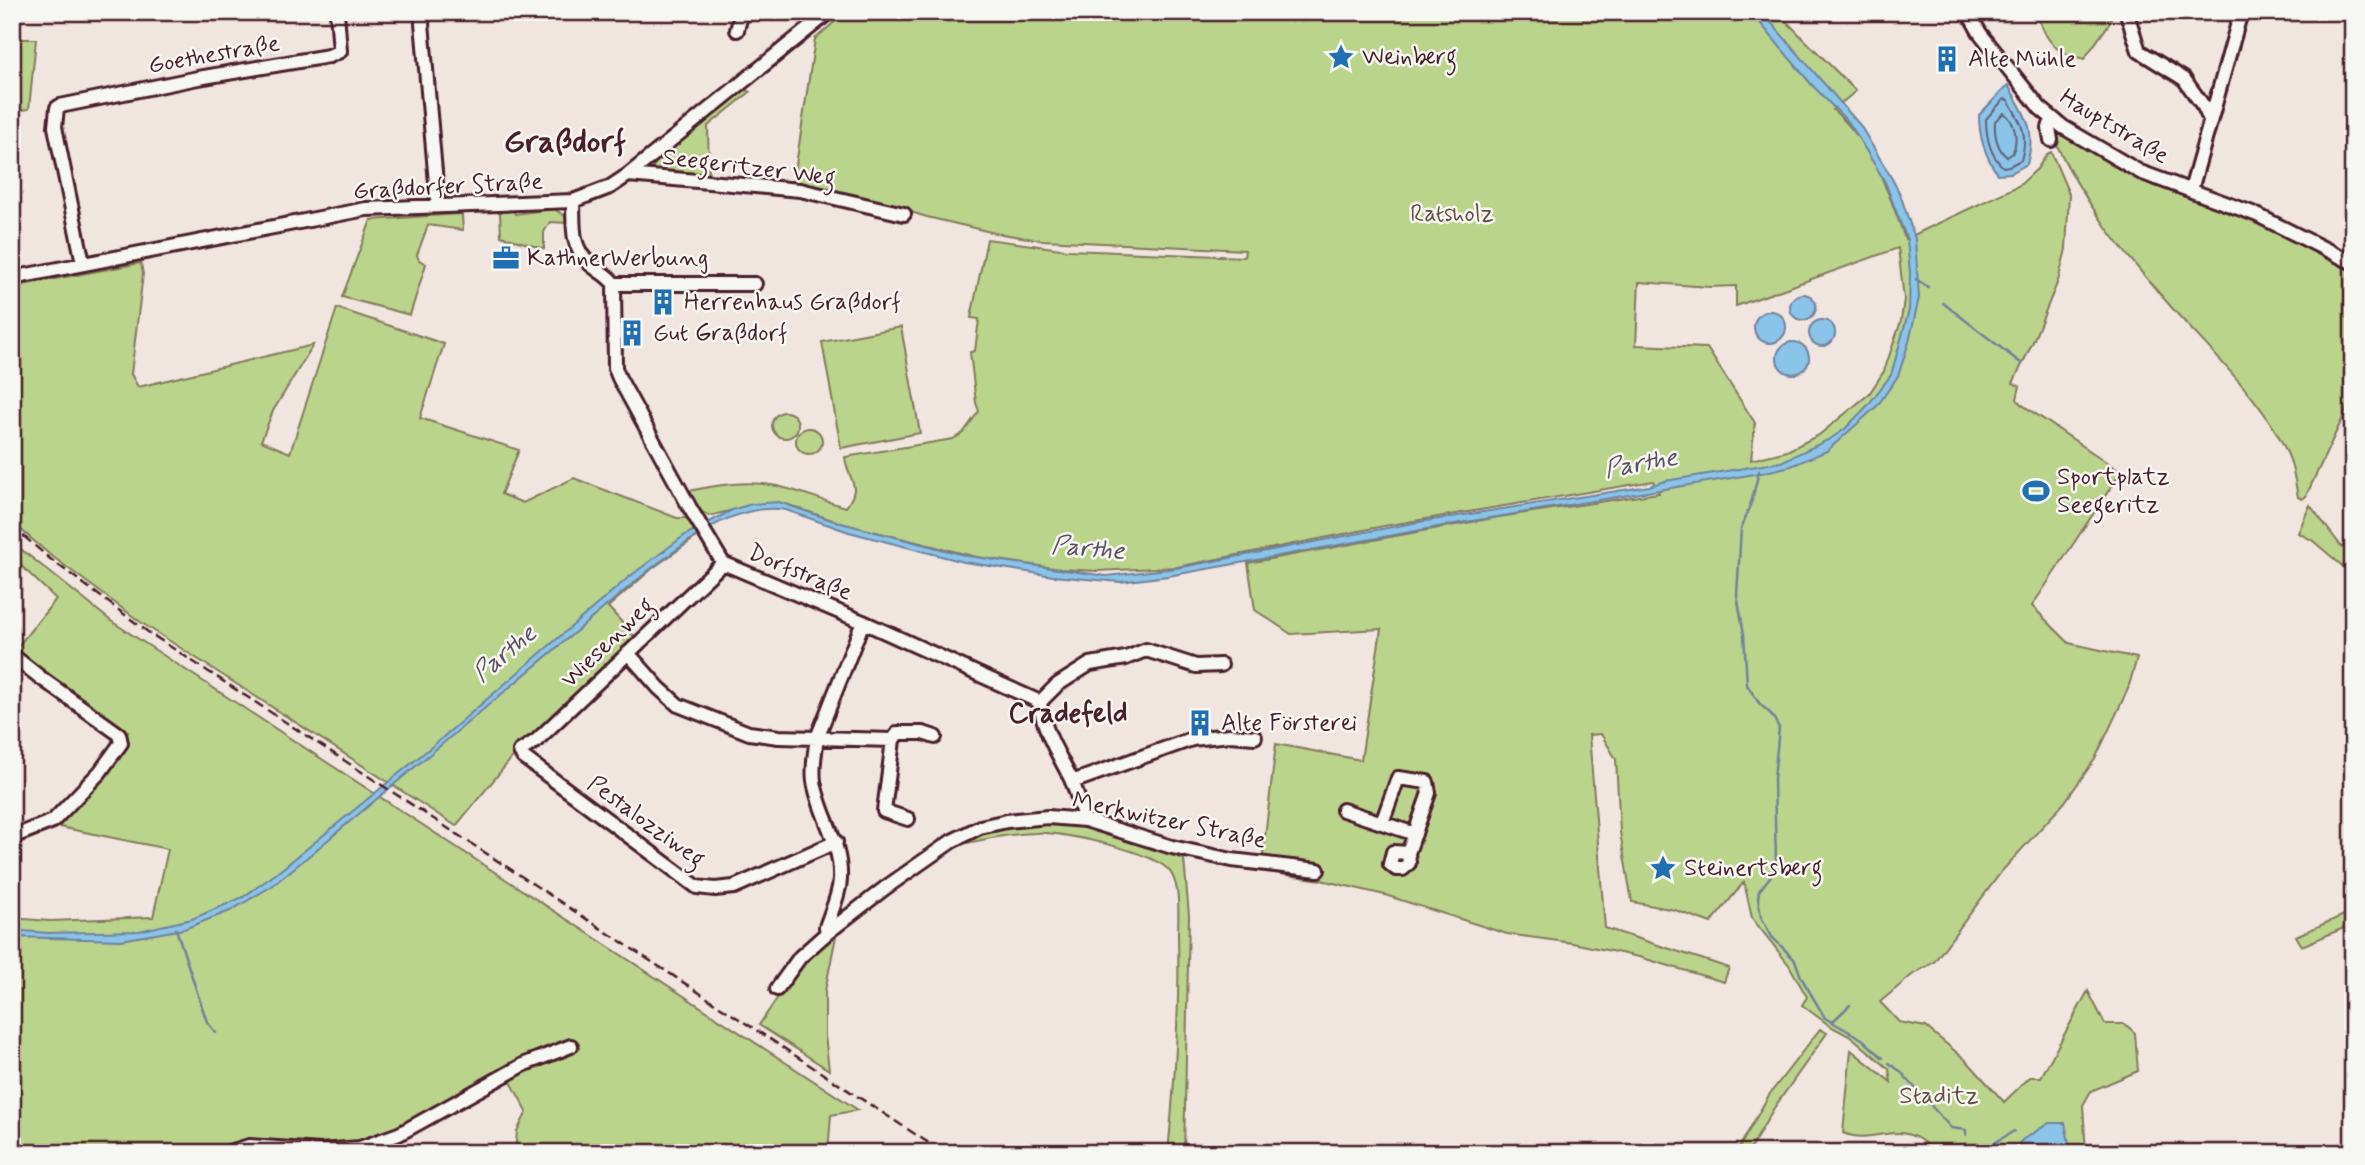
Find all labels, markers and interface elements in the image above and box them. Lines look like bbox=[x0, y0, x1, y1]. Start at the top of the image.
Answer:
street label: Goethestraße bbox=[146, 28, 282, 82]
place icon: Weinberg bbox=[1326, 42, 1356, 72]
place label: Weinberg bbox=[1362, 42, 1457, 76]
building icon: Alte Mühle bbox=[1932, 44, 1962, 74]
place label: Alte Mühle bbox=[1968, 44, 2077, 75]
street label: Hauptstraße bbox=[2054, 82, 2175, 172]
district label: Graßdorf bbox=[504, 121, 626, 163]
street label: Seegeritzer Weg bbox=[660, 142, 837, 197]
street label: Graßdorfer Straße bbox=[352, 167, 544, 207]
park label: Ratsholz bbox=[1410, 199, 1494, 230]
office icon: KathnerWerbung bbox=[491, 243, 521, 273]
place label: KathnerWerbung bbox=[527, 243, 708, 274]
building icon: Herrenhaus Graßdorf bbox=[648, 287, 678, 317]
place label: Herrenhaus Graßdorf bbox=[684, 287, 901, 318]
building icon: Gut Graßdorf bbox=[617, 318, 647, 348]
place label: Gut Graßdorf bbox=[653, 318, 788, 349]
water label: Parthe bbox=[1602, 441, 1681, 487]
place label: Sportplatz Seegeritz bbox=[2057, 462, 2170, 524]
sports icon: Sportplatz Seegeritz bbox=[2021, 476, 2051, 506]
water label: Parthe bbox=[1050, 529, 1127, 569]
street label: Dorfstraße bbox=[743, 537, 857, 609]
street label: Wiesenweg bbox=[555, 591, 663, 697]
water label: Parthe bbox=[466, 617, 545, 691]
district label: Cradefeld bbox=[1008, 696, 1128, 733]
building icon: Alte Försterei bbox=[1185, 708, 1215, 738]
place label: Alte Försterei bbox=[1221, 708, 1357, 739]
street label: Pestalozziweg bbox=[579, 769, 711, 878]
street label: Merkwitzer Straße bbox=[1069, 785, 1269, 857]
place icon: Steinertsberg bbox=[1648, 853, 1678, 883]
place label: Steinertsberg bbox=[1684, 853, 1823, 887]
park label: Staditz bbox=[1899, 1081, 1979, 1112]

